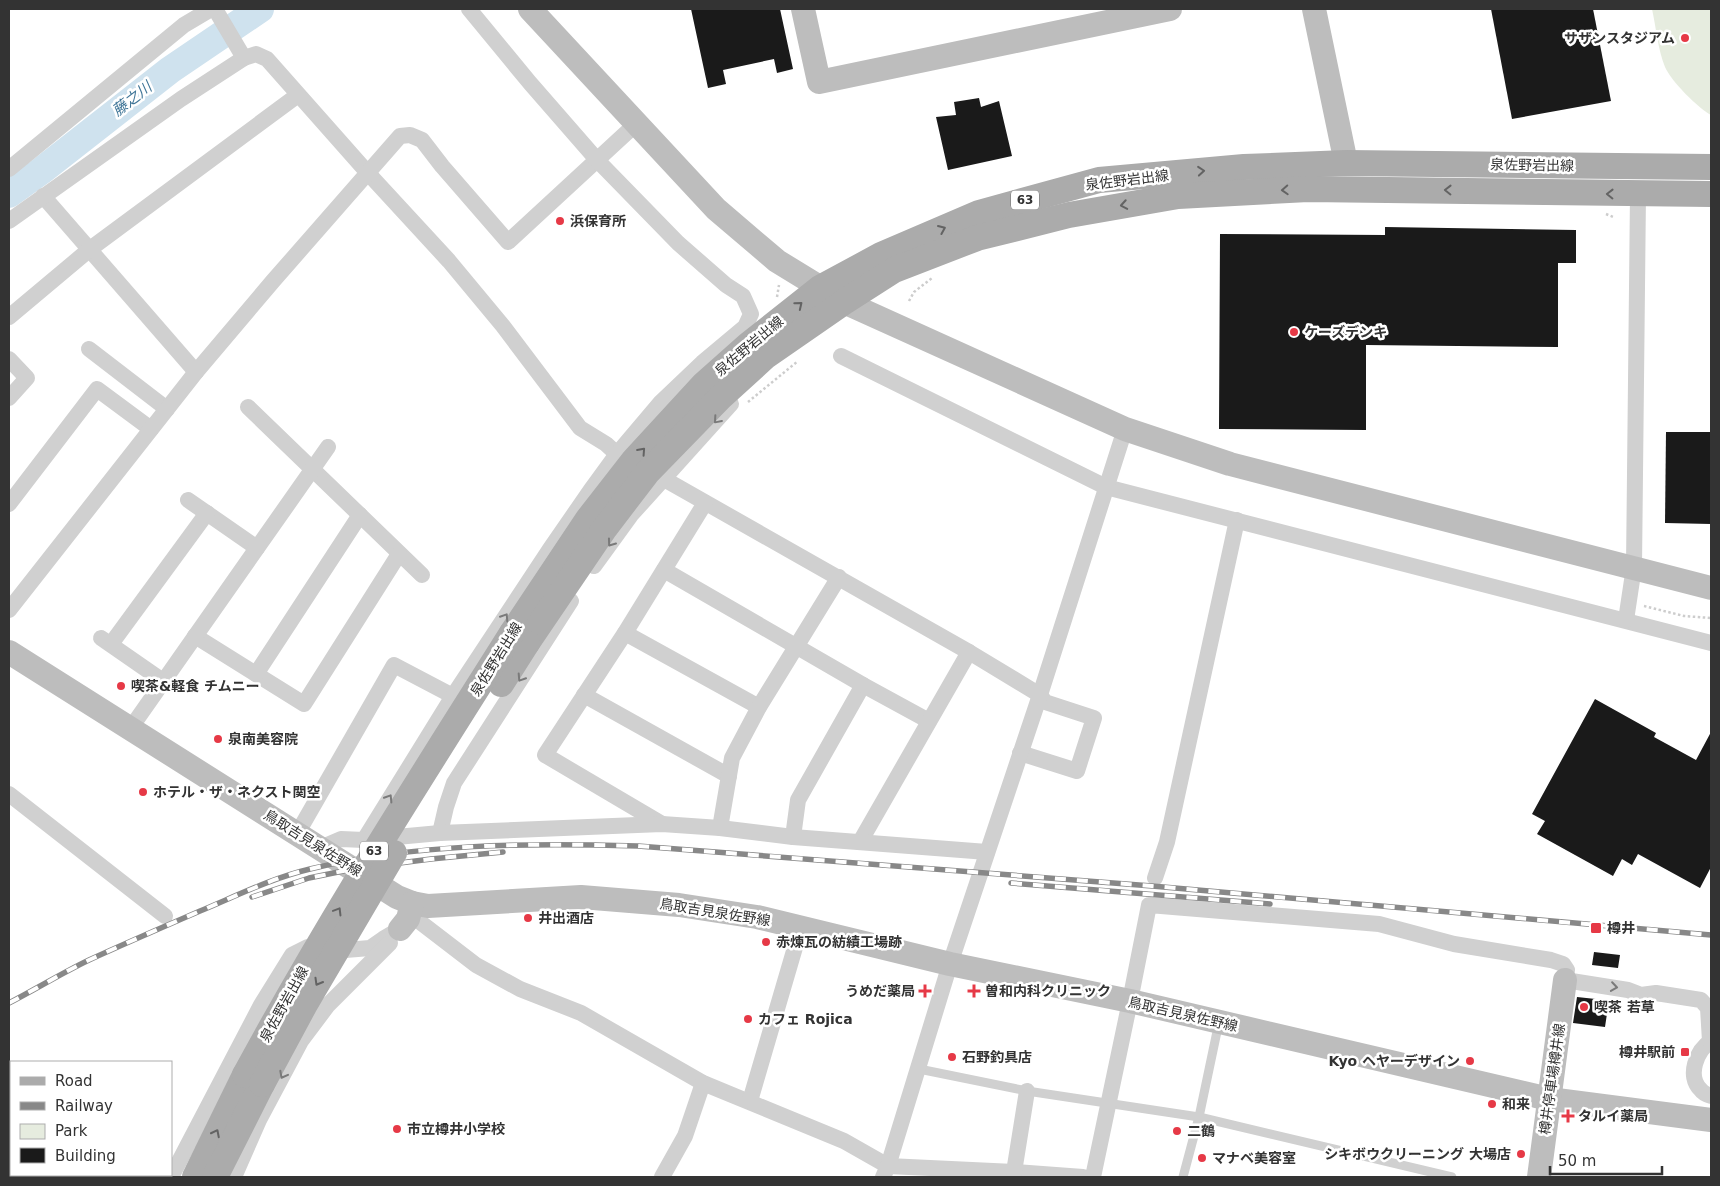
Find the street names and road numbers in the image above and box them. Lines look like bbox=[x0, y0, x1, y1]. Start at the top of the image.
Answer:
street label: 泉佐野岩出線 bbox=[1490, 156, 1574, 174]
street label: 泉佐野岩出線 bbox=[1084, 167, 1170, 193]
road number: 63 bbox=[1011, 190, 1039, 210]
street label: 泉佐野岩出線 bbox=[712, 313, 786, 379]
street label: 泉佐野岩出線 bbox=[467, 619, 525, 699]
street label: 鳥取吉見泉佐野線 bbox=[261, 807, 365, 879]
road number: 63 bbox=[360, 841, 388, 860]
street label: 鳥取吉見泉佐野線 bbox=[658, 895, 772, 929]
street label: 泉佐野岩出線 bbox=[257, 963, 311, 1045]
street label: 鳥取吉見泉佐野線 bbox=[1127, 994, 1239, 1034]
street label: 樽井停車場樽井線 bbox=[1536, 1022, 1568, 1136]

